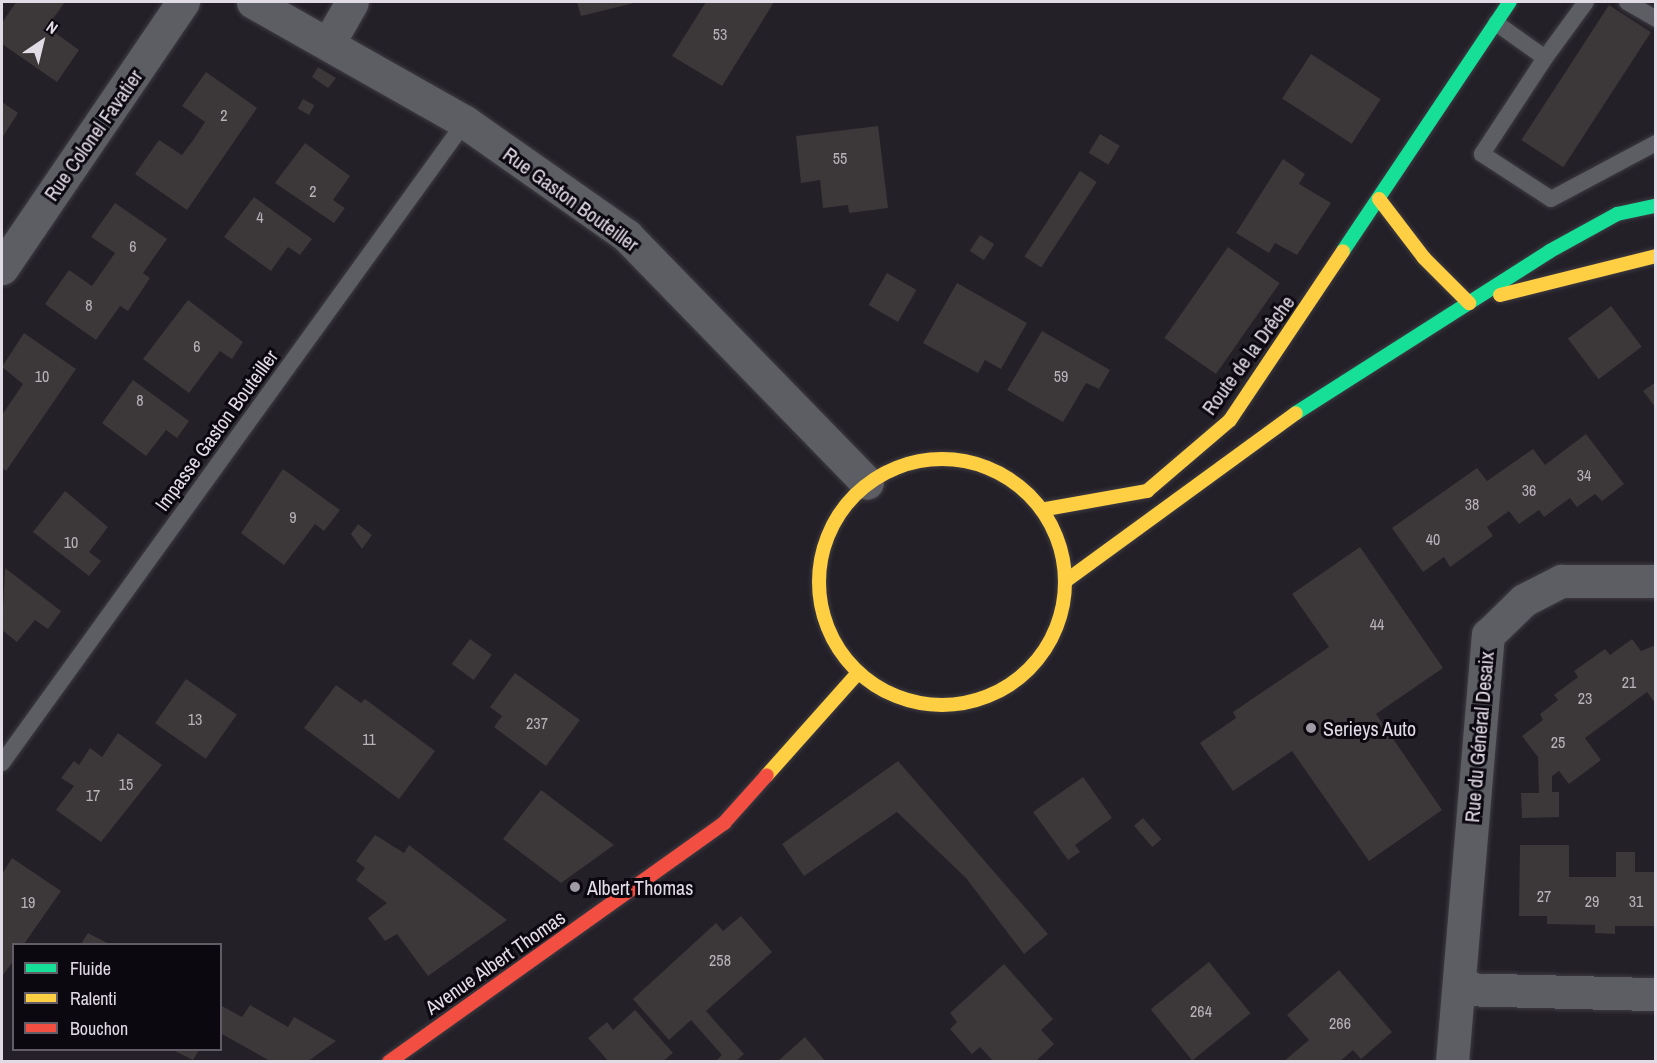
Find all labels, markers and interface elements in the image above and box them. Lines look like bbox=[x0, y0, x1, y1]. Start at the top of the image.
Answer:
north arrow bbox=[12, 12, 72, 72]
text: N bbox=[42, 16, 63, 39]
house number: 53 bbox=[713, 24, 727, 44]
street label: Rue Colonel Favatier bbox=[39, 65, 147, 205]
house number: 2 bbox=[220, 105, 228, 125]
street label: Rue Gaston Bouteiller bbox=[499, 142, 643, 256]
house number: 55 bbox=[833, 148, 847, 168]
house number: 2 bbox=[309, 181, 317, 201]
house number: 4 bbox=[256, 207, 264, 227]
house number: 6 bbox=[129, 236, 137, 256]
street label: Route de la Drêche bbox=[1197, 291, 1299, 419]
house number: 8 bbox=[85, 295, 93, 315]
house number: 6 bbox=[193, 336, 201, 356]
street label: Impasse Gaston Bouteiller bbox=[149, 345, 283, 515]
house number: 10 bbox=[35, 366, 49, 386]
house number: 59 bbox=[1054, 366, 1068, 386]
house number: 8 bbox=[136, 390, 144, 410]
house number: 34 bbox=[1577, 465, 1591, 485]
house number: 36 bbox=[1522, 480, 1536, 500]
house number: 38 bbox=[1465, 494, 1479, 514]
house number: 9 bbox=[289, 507, 297, 527]
house number: 40 bbox=[1426, 529, 1440, 549]
house number: 10 bbox=[64, 532, 78, 552]
house number: 44 bbox=[1370, 614, 1384, 634]
street label: Rue du Général Desaix bbox=[1460, 651, 1498, 823]
house number: 21 bbox=[1622, 672, 1636, 692]
house number: 23 bbox=[1578, 688, 1592, 708]
house number: 13 bbox=[188, 709, 202, 729]
house number: 237 bbox=[526, 713, 548, 733]
place label: Serieys Auto bbox=[1323, 716, 1417, 740]
marker: Serieys Auto bbox=[1304, 721, 1318, 735]
house number: 11 bbox=[362, 729, 376, 749]
house number: 25 bbox=[1551, 732, 1565, 752]
house number: 15 bbox=[119, 774, 133, 794]
house number: 17 bbox=[86, 785, 100, 805]
place label: Albert Thomas bbox=[587, 875, 694, 899]
marker: Albert Thomas bbox=[568, 880, 582, 894]
house number: 27 bbox=[1537, 886, 1551, 906]
house number: 29 bbox=[1585, 891, 1599, 911]
house number: 31 bbox=[1629, 891, 1643, 911]
house number: 19 bbox=[21, 892, 35, 912]
street label: Avenue Albert Thomas bbox=[420, 904, 570, 1020]
legend bbox=[12, 943, 222, 1051]
house number: 258 bbox=[709, 950, 731, 970]
text: Fluide bbox=[70, 956, 111, 981]
text: Ralenti bbox=[70, 986, 117, 1011]
house number: 264 bbox=[1190, 1001, 1212, 1021]
house number: 266 bbox=[1329, 1013, 1351, 1033]
text: Bouchon bbox=[70, 1016, 128, 1041]

